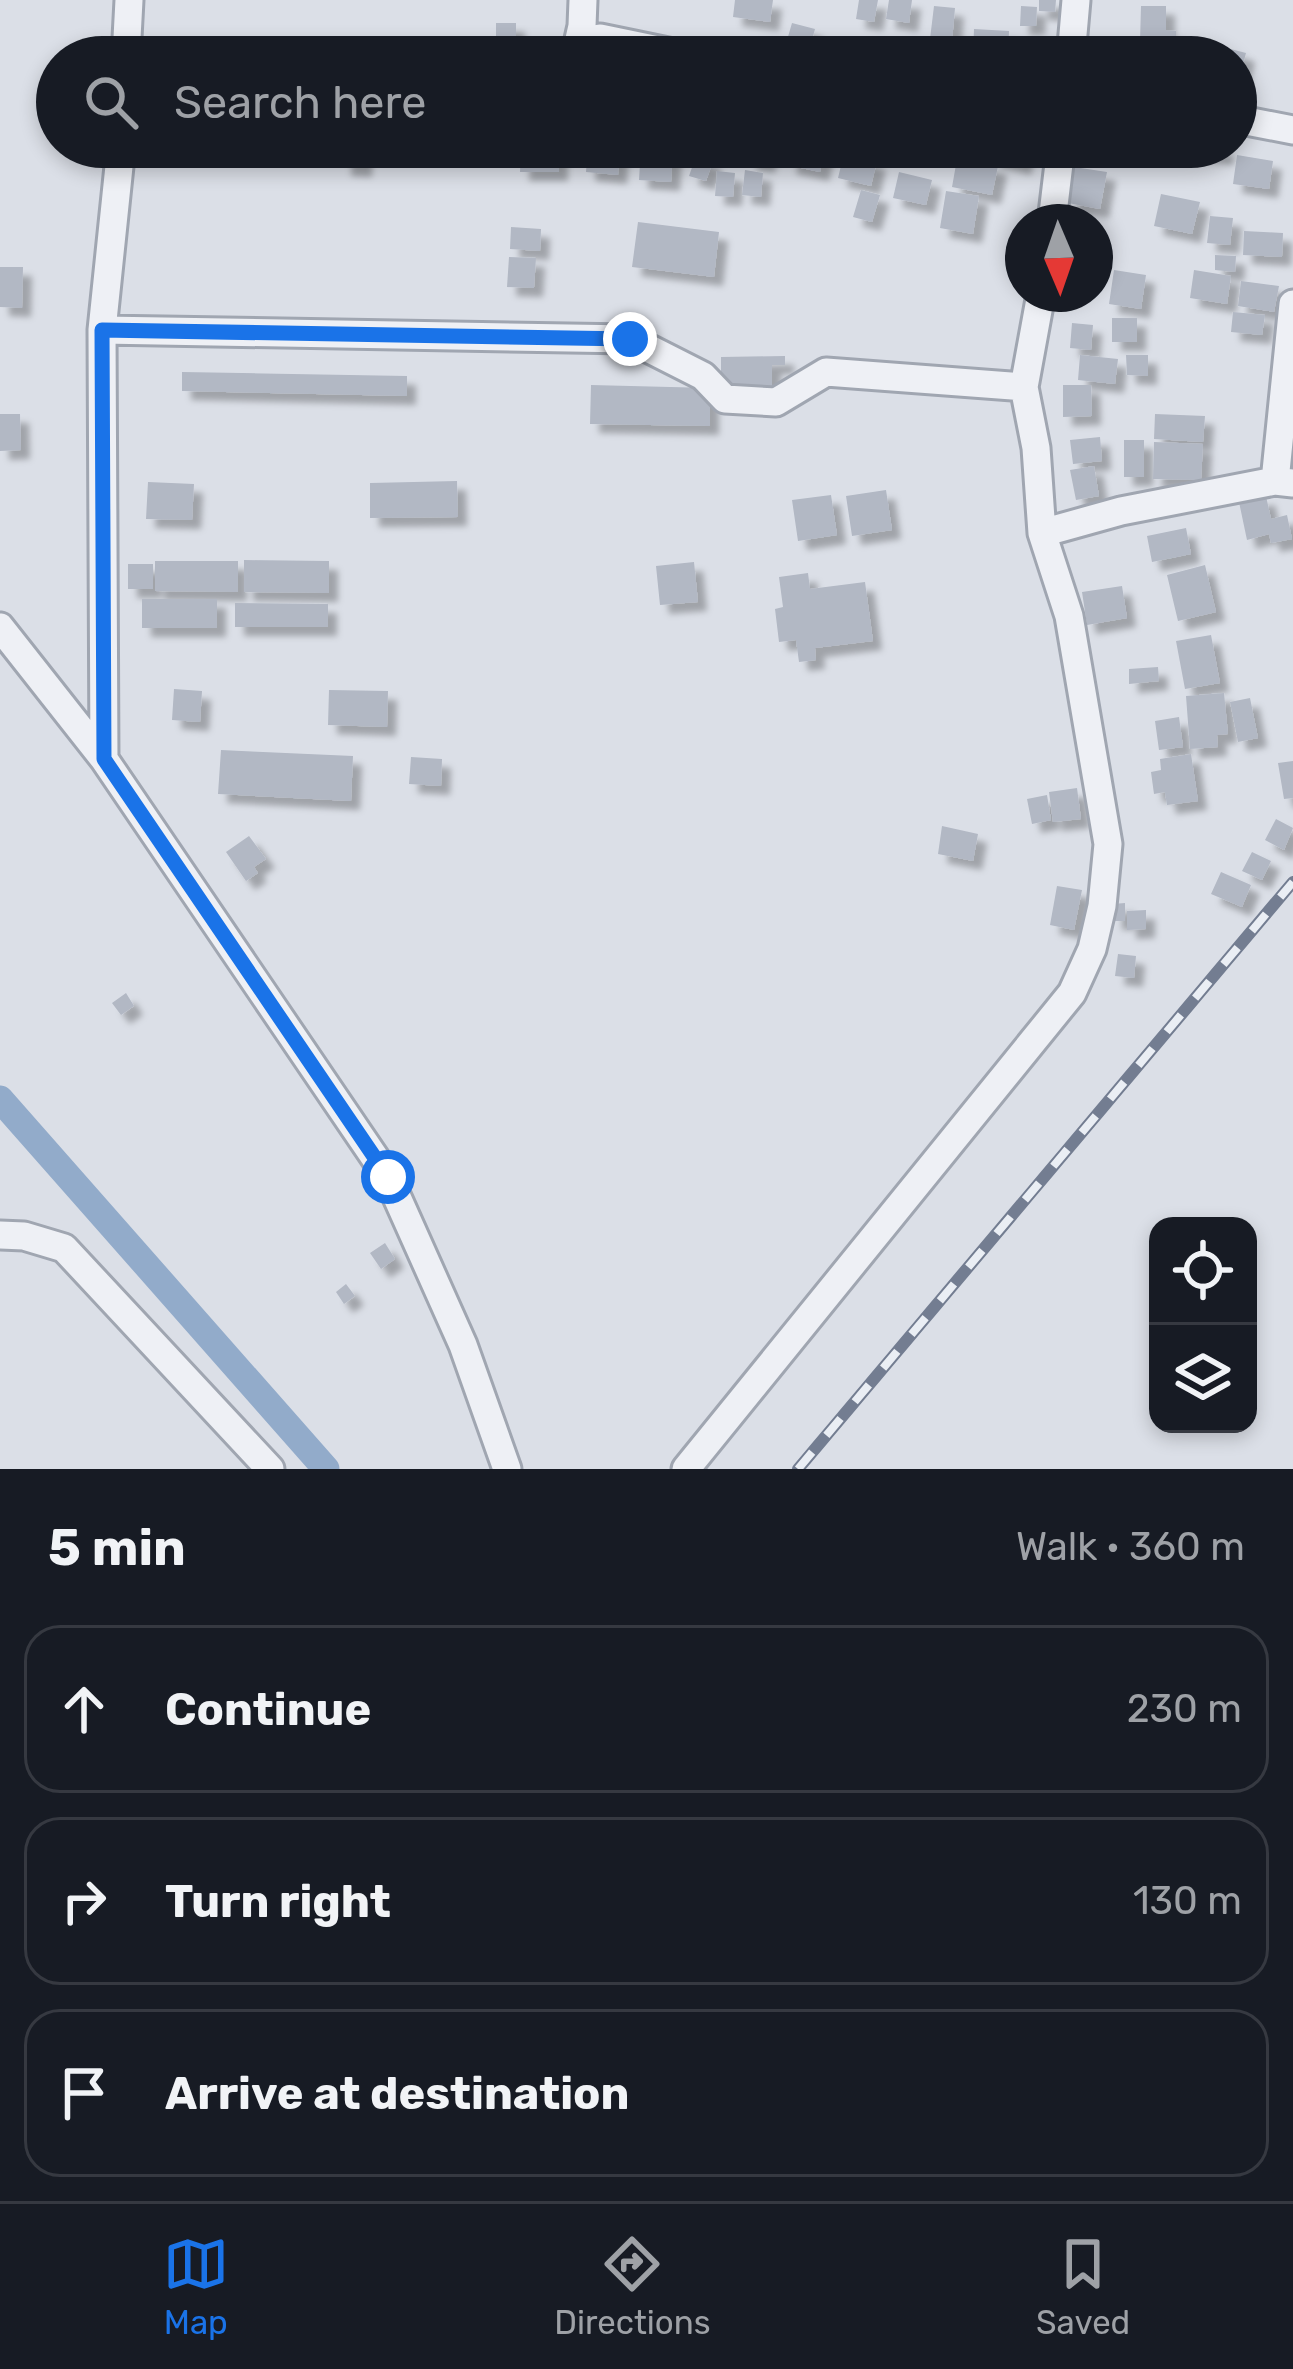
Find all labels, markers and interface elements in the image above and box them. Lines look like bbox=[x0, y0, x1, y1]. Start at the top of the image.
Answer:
search box bbox=[36, 36, 1257, 168]
icon: search bbox=[78, 69, 144, 135]
text: Search here bbox=[174, 76, 426, 129]
north arrow bbox=[1005, 204, 1113, 312]
route end bbox=[603, 312, 657, 366]
route start bbox=[361, 1150, 415, 1204]
map controls bbox=[1149, 1217, 1257, 1433]
button: locate bbox=[1149, 1217, 1257, 1325]
button: layers bbox=[1149, 1325, 1257, 1433]
text: 5 min bbox=[48, 1517, 186, 1578]
text: Walk · 360 m bbox=[1016, 1524, 1245, 1570]
icon: ahead bbox=[51, 1676, 117, 1742]
text: Continue bbox=[165, 1683, 371, 1736]
text: 230 m bbox=[1127, 1686, 1242, 1732]
icon: right bbox=[51, 1868, 117, 1934]
text: Turn right bbox=[165, 1875, 391, 1928]
text: 130 m bbox=[1133, 1878, 1242, 1924]
icon: arrive bbox=[51, 2060, 117, 2126]
text: Arrive at destination bbox=[165, 2067, 630, 2120]
tab: Map bbox=[163, 2231, 229, 2342]
tab: Directions bbox=[554, 2231, 711, 2342]
tab: Saved bbox=[1036, 2231, 1130, 2342]

